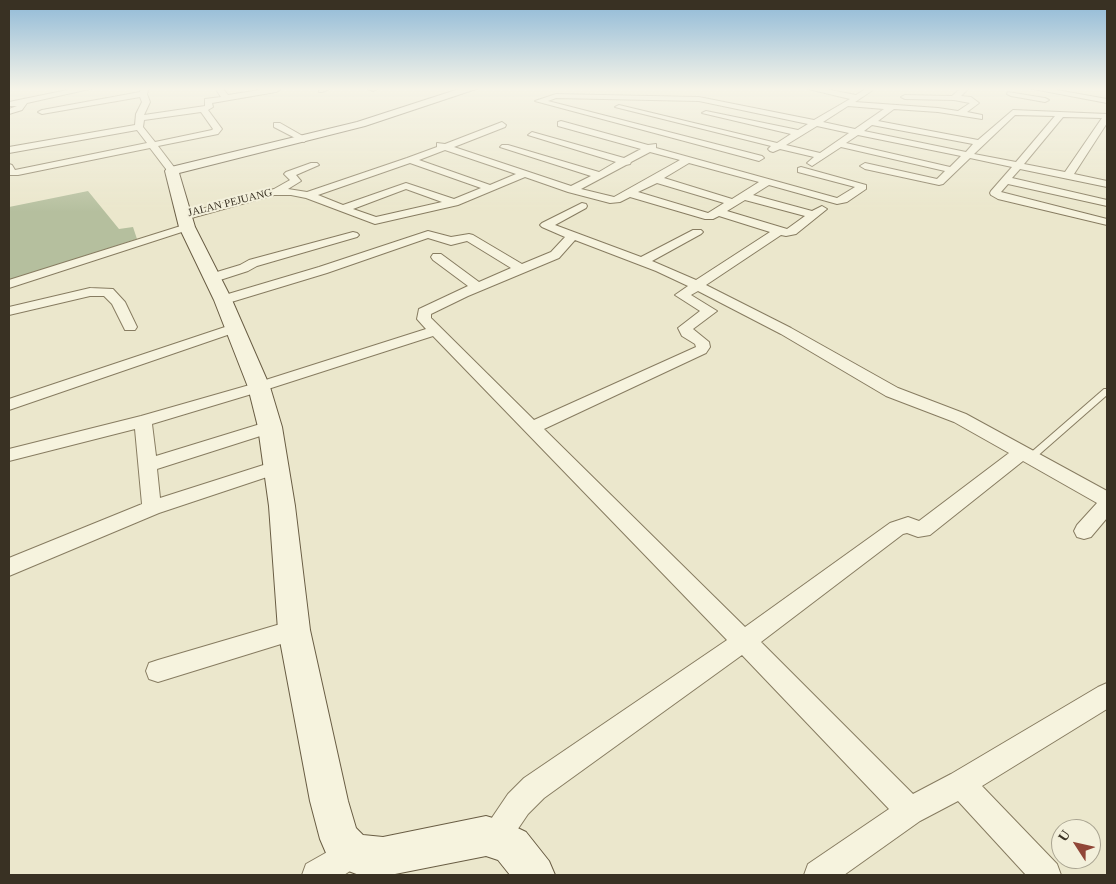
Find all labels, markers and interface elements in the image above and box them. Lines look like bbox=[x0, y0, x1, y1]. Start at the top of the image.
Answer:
street label: JALAN PEJUANG bbox=[186, 186, 274, 220]
north arrow bbox=[1051, 819, 1101, 869]
text: U bbox=[1055, 827, 1073, 844]

